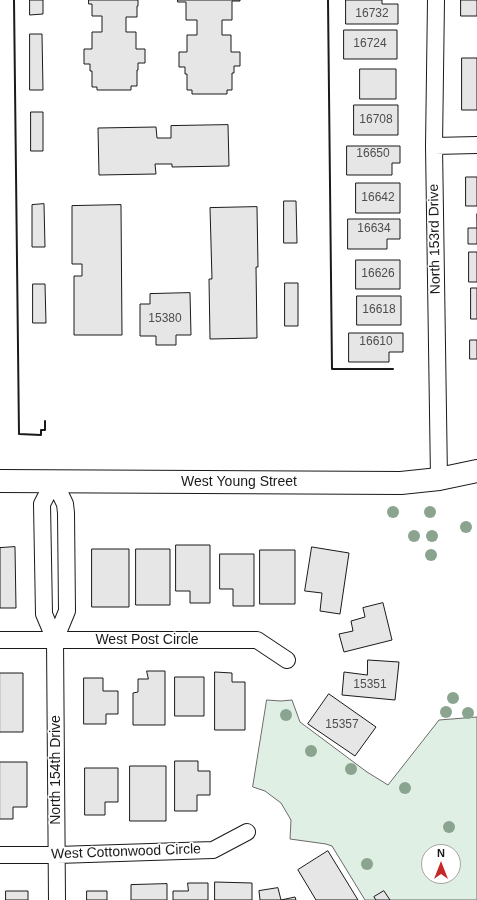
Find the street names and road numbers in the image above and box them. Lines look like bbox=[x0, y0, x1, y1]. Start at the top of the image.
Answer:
street label: North 153rd Drive bbox=[426, 184, 444, 294]
street label: West Young Street bbox=[181, 474, 297, 490]
street label: West Post Circle bbox=[95, 632, 199, 648]
street label: North 154th Drive bbox=[48, 715, 64, 825]
street label: West Cottonwood Circle bbox=[51, 841, 201, 863]

